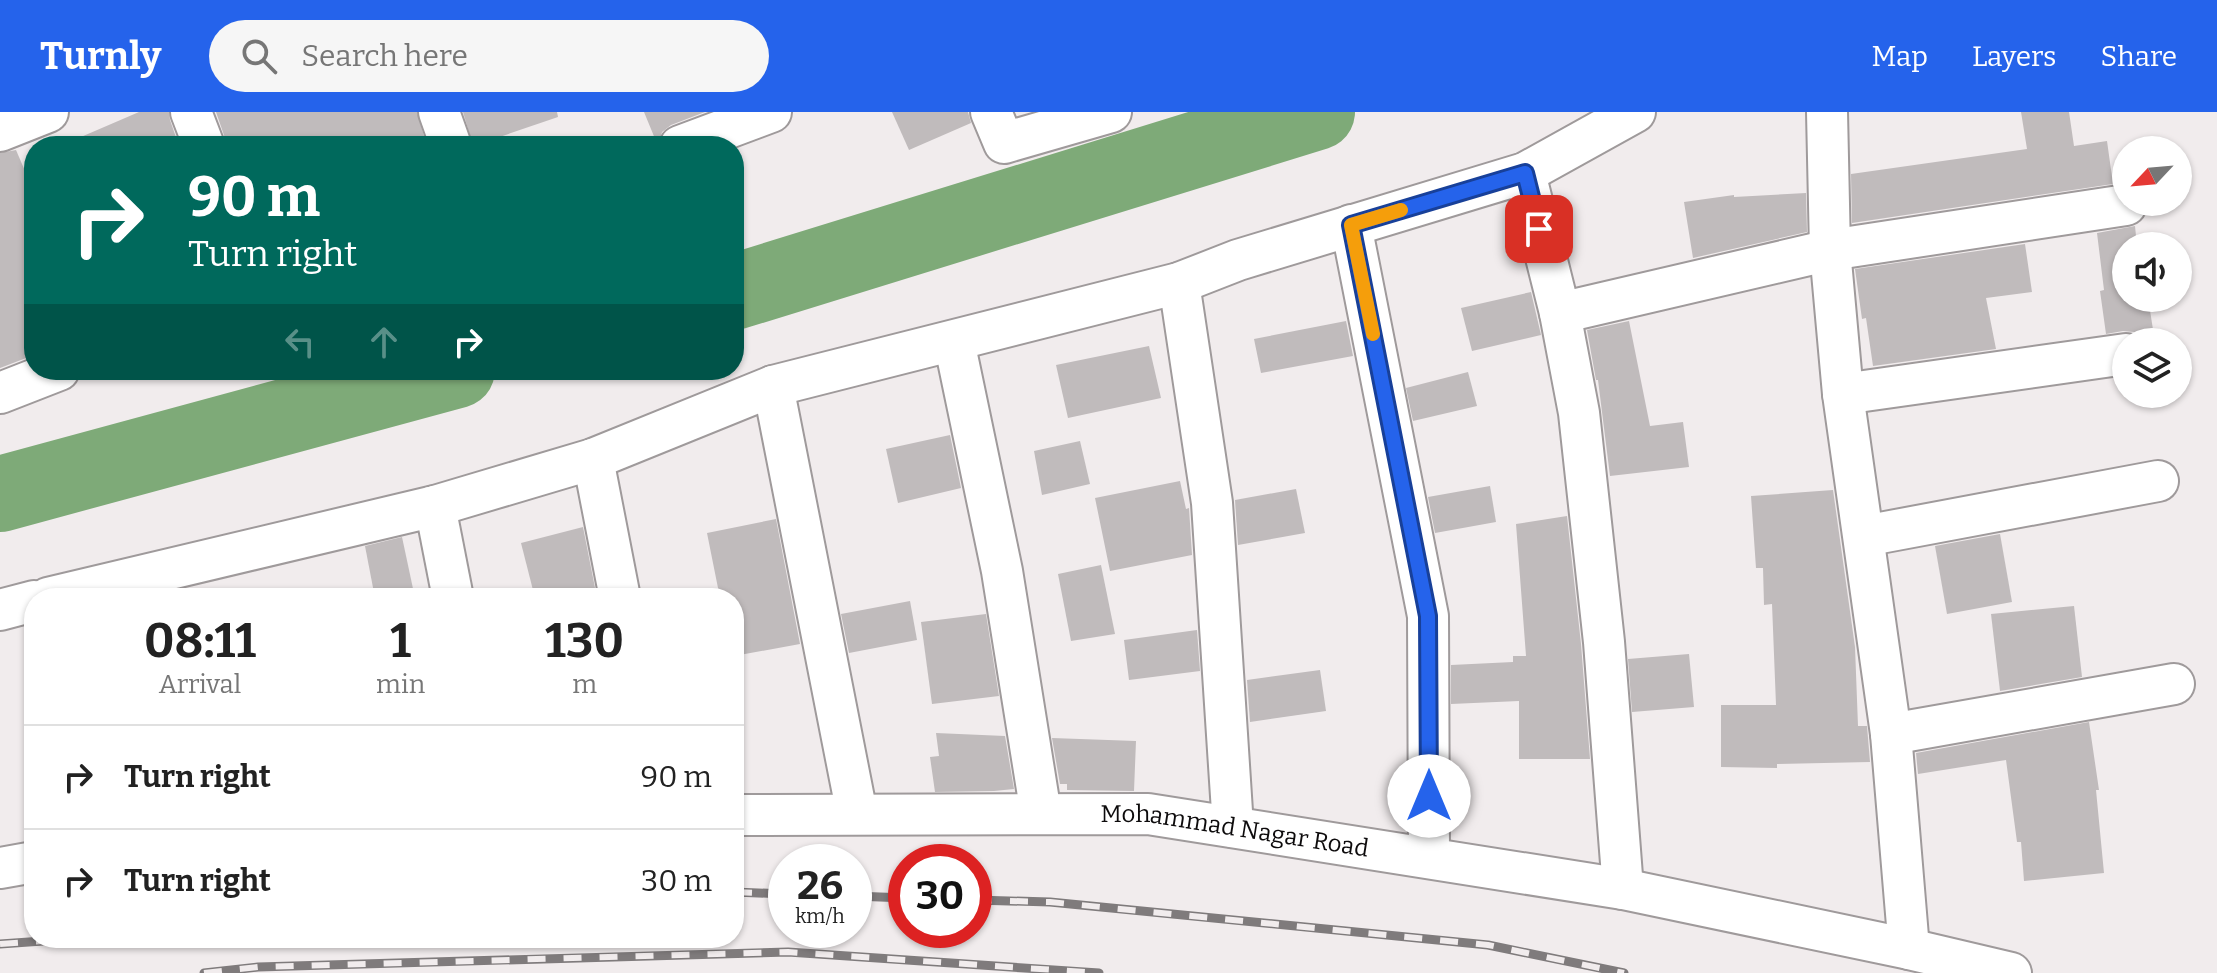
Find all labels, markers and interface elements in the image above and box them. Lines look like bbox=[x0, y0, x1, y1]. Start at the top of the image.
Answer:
search box bbox=[209, 20, 769, 92]
text: Turnly bbox=[40, 33, 161, 79]
icon: search bbox=[237, 34, 281, 78]
text: Search here bbox=[301, 38, 468, 74]
text: Map bbox=[1871, 40, 1928, 73]
text: Layers bbox=[1972, 40, 2056, 73]
text: Share bbox=[2100, 40, 2177, 73]
north arrow bbox=[2112, 136, 2192, 216]
map controls bbox=[2112, 136, 2192, 408]
text: 90 m bbox=[188, 164, 320, 231]
icon: right bbox=[56, 168, 160, 272]
pin bbox=[1505, 195, 1573, 263]
icon: arrive bbox=[1517, 207, 1561, 251]
text: Turn right bbox=[188, 232, 357, 276]
button: sound bbox=[2112, 232, 2192, 312]
icon: left bbox=[278, 320, 322, 364]
icon: ahead bbox=[362, 320, 406, 364]
icon: right bbox=[446, 320, 490, 364]
button: layers bbox=[2112, 328, 2192, 408]
text: 08:11 bbox=[144, 612, 256, 670]
text: 1 bbox=[390, 612, 411, 670]
text: 130 bbox=[545, 612, 624, 670]
text: Arrival bbox=[159, 669, 241, 700]
text: min bbox=[376, 669, 425, 700]
text: m bbox=[572, 669, 597, 700]
position arrow bbox=[1387, 754, 1471, 838]
icon: right bbox=[56, 755, 100, 799]
text: Turn right bbox=[124, 759, 271, 795]
text: 90 m bbox=[641, 759, 712, 795]
street label: Mohammad Nagar Road bbox=[1101, 800, 1371, 863]
speed limit sign: 30 bbox=[888, 844, 992, 948]
icon: right bbox=[56, 859, 100, 903]
text: 26 bbox=[797, 862, 843, 910]
text: Turn right bbox=[124, 863, 271, 899]
text: 30 m bbox=[641, 863, 712, 899]
text: km/h bbox=[795, 904, 845, 928]

